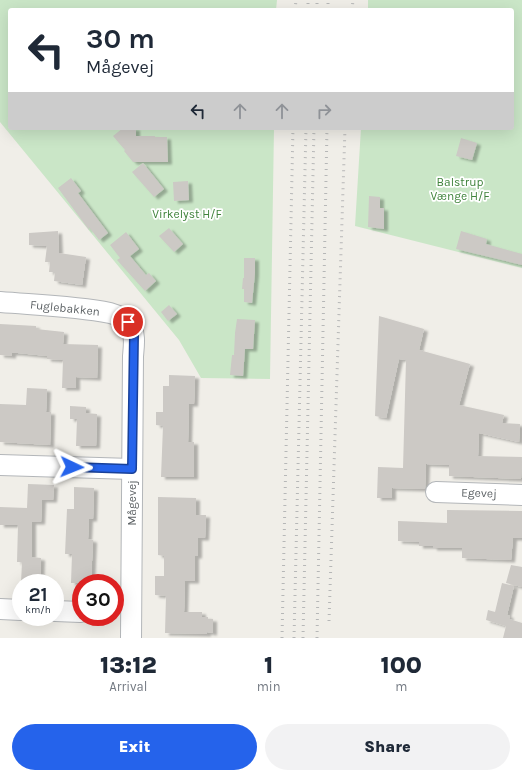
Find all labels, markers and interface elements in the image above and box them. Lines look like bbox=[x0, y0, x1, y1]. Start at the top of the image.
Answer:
text: 30 m bbox=[86, 22, 155, 55]
icon: left bbox=[20, 24, 72, 76]
text: Mågevej bbox=[86, 56, 155, 78]
icon: left bbox=[187, 100, 209, 122]
icon: ahead bbox=[229, 100, 251, 122]
icon: ahead bbox=[271, 100, 293, 122]
icon: right bbox=[313, 100, 335, 122]
park label: Balstrup Vænge H/F bbox=[430, 175, 490, 203]
park label: Virkelyst H/F bbox=[152, 207, 222, 221]
street label: Fuglebakken bbox=[29, 297, 101, 319]
pin bbox=[111, 305, 145, 339]
icon: arrive bbox=[117, 311, 139, 333]
position arrow bbox=[51, 446, 93, 488]
street label: Mågevej bbox=[125, 480, 139, 526]
street label: Egevej bbox=[461, 485, 497, 501]
speed limit sign: 30 bbox=[72, 574, 124, 626]
text: 21 bbox=[28, 583, 48, 606]
text: km/h bbox=[25, 604, 51, 616]
text: 13:12 bbox=[100, 651, 157, 679]
text: 1 bbox=[264, 651, 273, 679]
text: 100 bbox=[380, 651, 422, 679]
text: Arrival bbox=[109, 679, 147, 694]
text: min bbox=[257, 679, 281, 694]
text: m bbox=[395, 679, 407, 694]
button: Exit bbox=[12, 724, 257, 770]
button: Share bbox=[265, 724, 510, 770]

